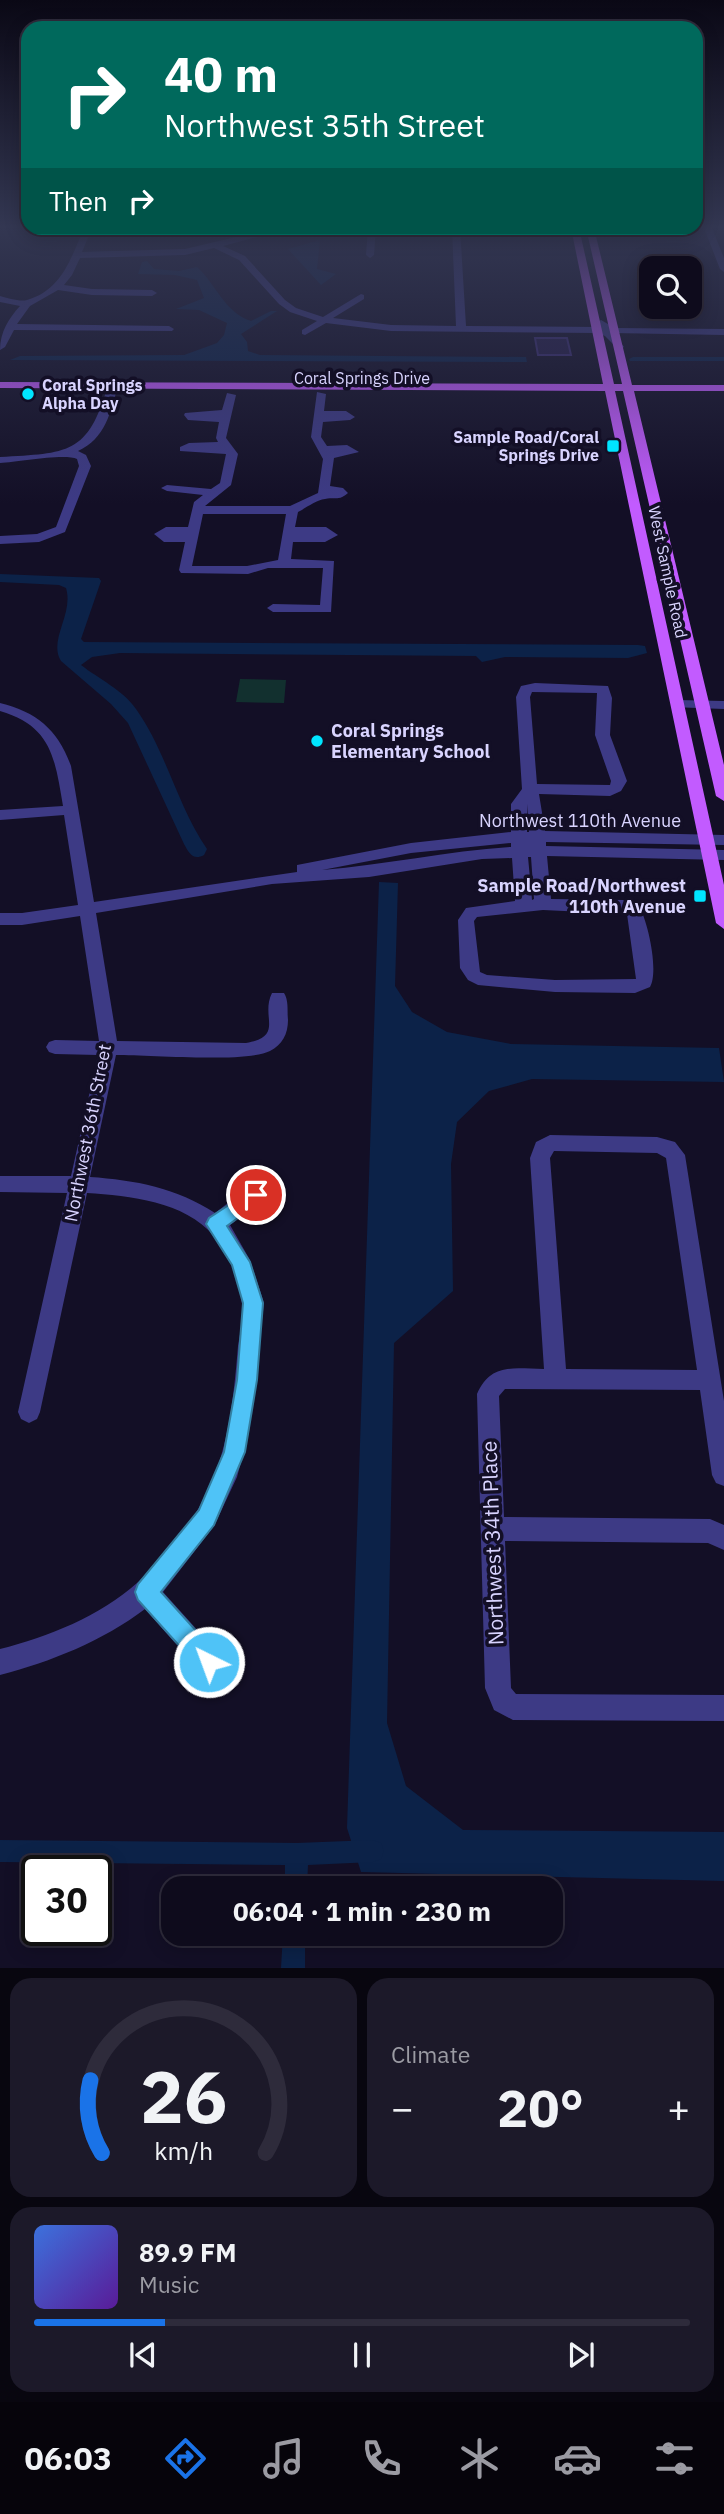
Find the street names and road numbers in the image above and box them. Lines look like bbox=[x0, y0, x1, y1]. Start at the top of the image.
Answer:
street label: Coral Springs Drive bbox=[294, 368, 430, 388]
street label: West Sample Road bbox=[644, 504, 692, 640]
street label: Northwest 110th Avenue bbox=[479, 809, 681, 832]
street label: Northwest 36th Street bbox=[59, 1042, 116, 1224]
street label: Northwest 34th Place bbox=[474, 1440, 510, 1646]

